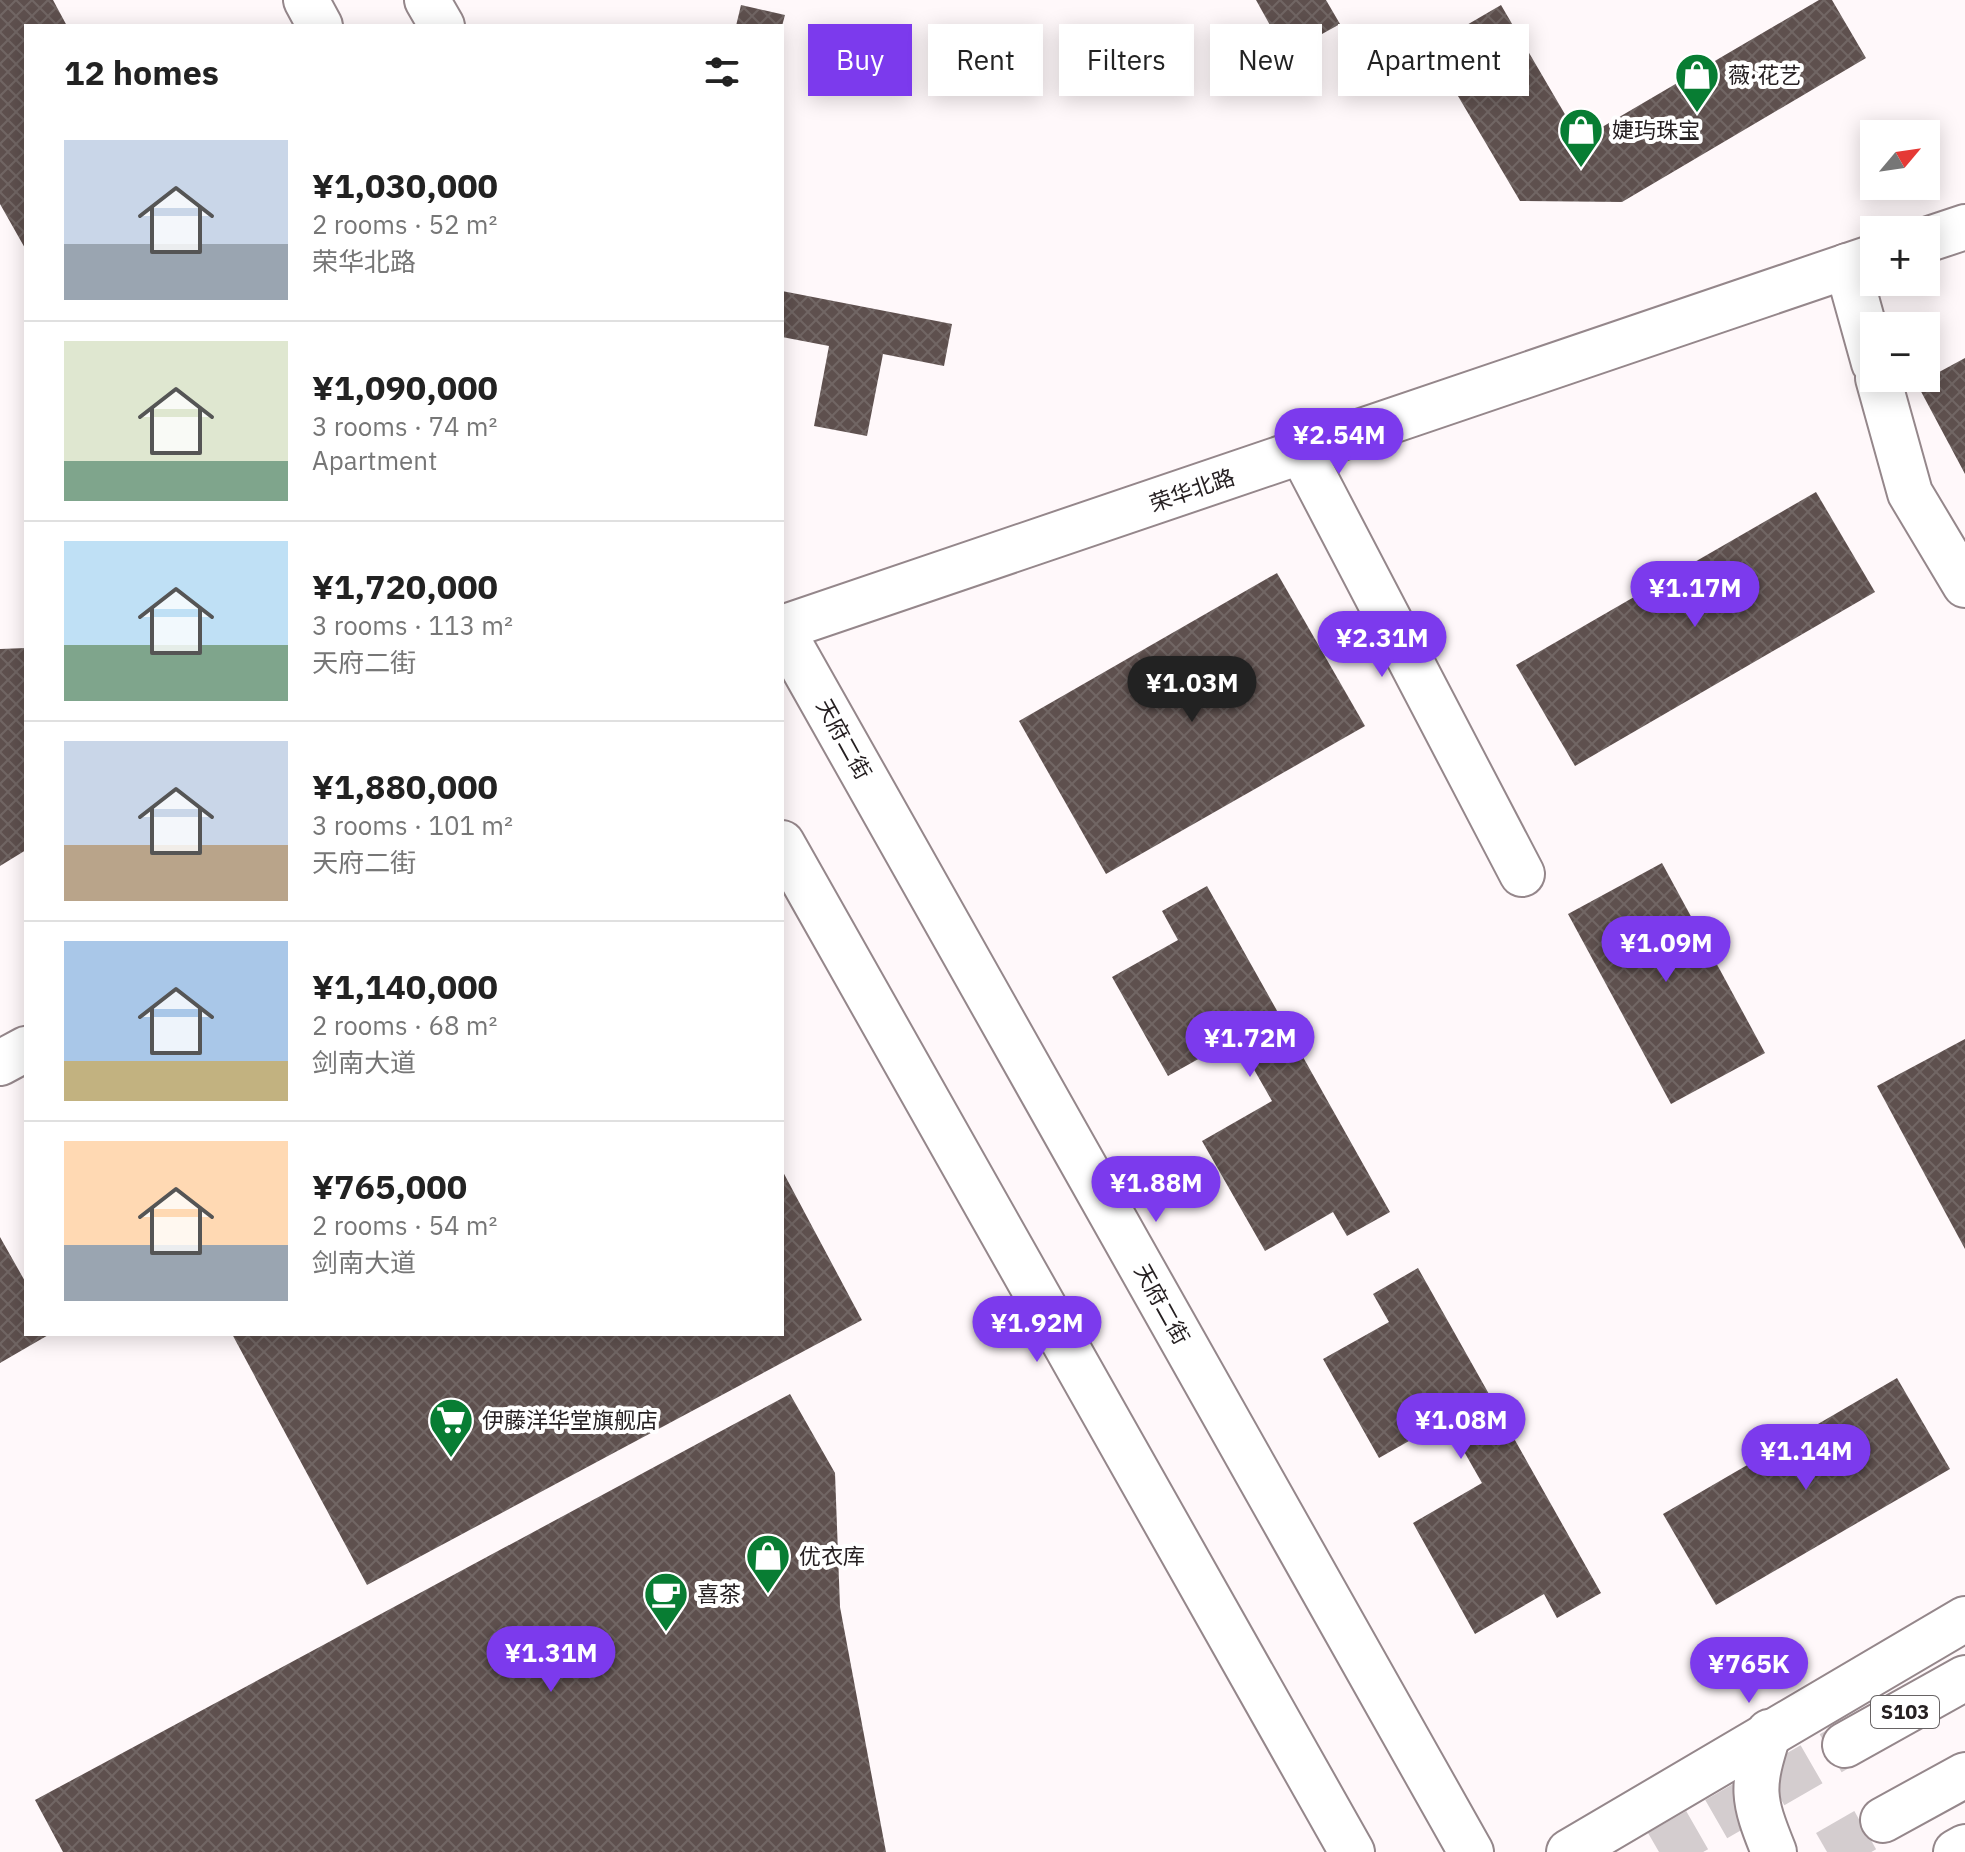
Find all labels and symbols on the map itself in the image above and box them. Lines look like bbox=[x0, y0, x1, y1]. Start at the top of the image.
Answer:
shop icon: 薇·花艺 bbox=[1673, 51, 1721, 114]
place label: 薇·花艺 bbox=[1728, 60, 1801, 89]
shop icon: 婕玙珠宝 bbox=[1557, 106, 1605, 169]
place label: 婕玙珠宝 bbox=[1612, 115, 1700, 144]
north arrow bbox=[1860, 120, 1940, 200]
pin: ¥2.54M bbox=[1274, 408, 1404, 476]
street label: 荣华北路 bbox=[1146, 461, 1238, 518]
pin: ¥1.17M bbox=[1630, 561, 1760, 629]
pin: ¥2.31M bbox=[1317, 611, 1447, 679]
pin: ¥1.03M bbox=[1127, 656, 1257, 724]
street label: 天府二街 bbox=[810, 693, 878, 784]
pin: ¥1.09M bbox=[1601, 916, 1731, 984]
pin: ¥1.72M bbox=[1185, 1011, 1315, 1079]
pin: ¥1.88M bbox=[1091, 1156, 1221, 1224]
street label: 天府二街 bbox=[1128, 1258, 1196, 1349]
pin: ¥1.92M bbox=[972, 1296, 1102, 1364]
pin: ¥1.08M bbox=[1396, 1393, 1526, 1461]
supermarket icon: 伊藤洋华堂旗舰店 bbox=[427, 1396, 475, 1459]
place label: 伊藤洋华堂旗舰店 bbox=[482, 1405, 658, 1434]
pin: ¥1.14M bbox=[1741, 1424, 1871, 1492]
shop icon: 优衣库 bbox=[744, 1532, 792, 1595]
place label: 优衣库 bbox=[799, 1541, 865, 1570]
cafe icon: 喜茶 bbox=[642, 1570, 690, 1633]
place label: 喜茶 bbox=[697, 1579, 741, 1608]
pin: ¥1.31M bbox=[486, 1626, 616, 1694]
pin: ¥765K bbox=[1693, 1637, 1805, 1705]
road number: S103 bbox=[1871, 1696, 1939, 1728]

